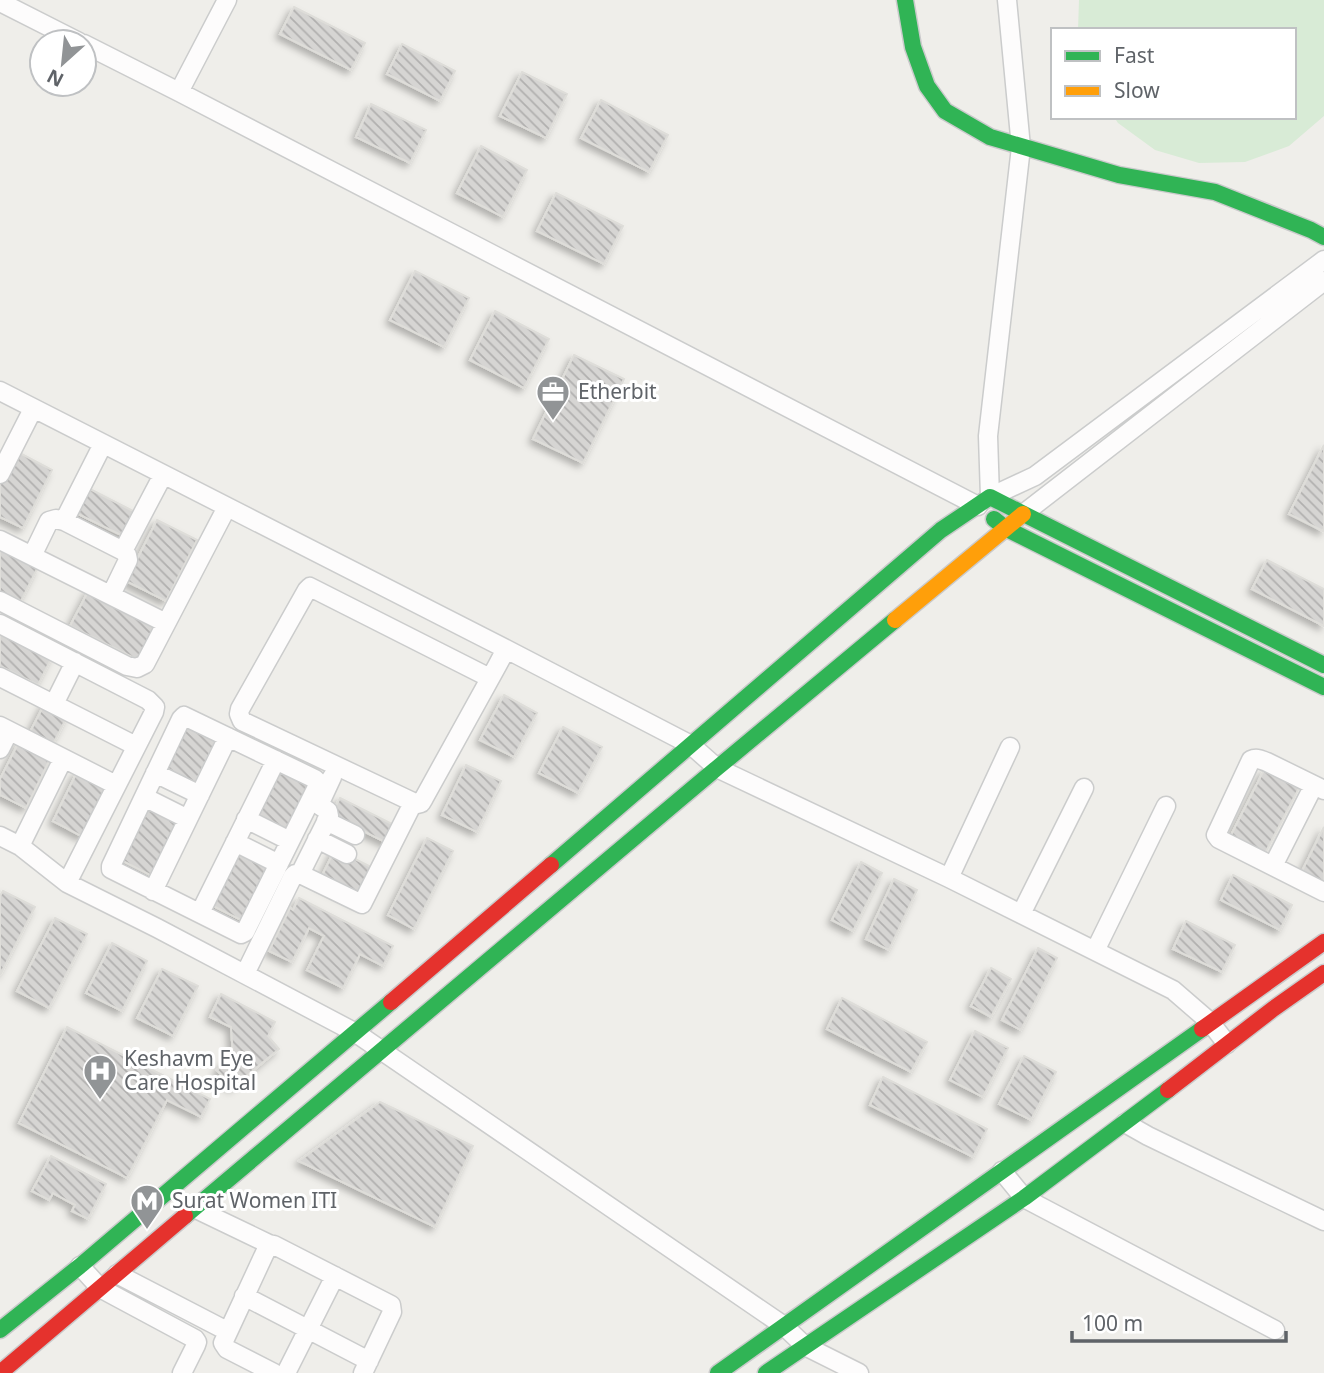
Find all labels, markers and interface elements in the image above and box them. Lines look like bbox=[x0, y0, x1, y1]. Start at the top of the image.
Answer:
north arrow bbox=[28, 28, 98, 98]
legend bbox=[1051, 28, 1296, 119]
text: Fast bbox=[1114, 41, 1155, 69]
text: N bbox=[42, 63, 68, 93]
text: Slow bbox=[1114, 76, 1160, 104]
office icon: Etherbit bbox=[534, 373, 572, 422]
place label: Etherbit bbox=[578, 377, 657, 405]
place label: Keshavm Eye Care Hospital bbox=[124, 1044, 256, 1096]
hospital icon: Keshavm Eye Care Hospital bbox=[81, 1052, 119, 1101]
metro station icon: Surat Women ITI bbox=[128, 1182, 166, 1231]
place label: Surat Women ITI bbox=[172, 1186, 337, 1214]
scale bar bbox=[1072, 1300, 1286, 1344]
text: 100 m bbox=[1082, 1309, 1143, 1337]

